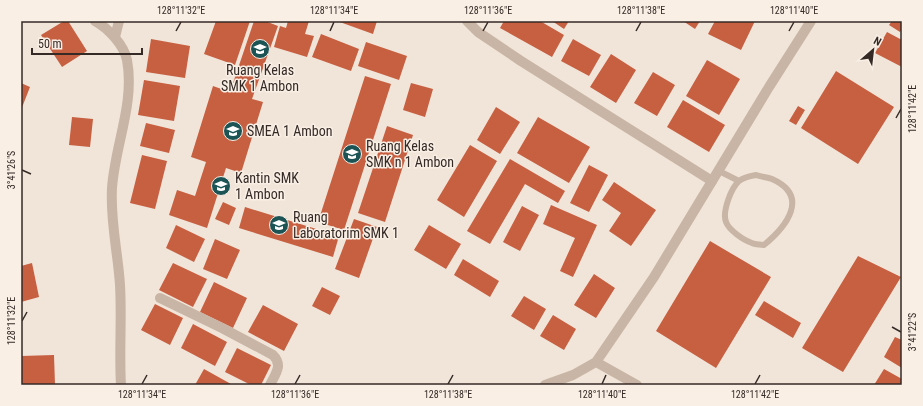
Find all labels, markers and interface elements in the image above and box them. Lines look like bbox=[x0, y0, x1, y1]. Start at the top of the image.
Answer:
text: 128°11'32"E bbox=[157, 5, 205, 16]
text: 128°11'34"E bbox=[310, 5, 358, 16]
text: 128°11'36"E bbox=[464, 5, 512, 16]
text: 128°11'38"E bbox=[617, 5, 665, 16]
text: 128°11'40"E bbox=[770, 5, 818, 16]
scale bar bbox=[32, 30, 142, 56]
north arrow bbox=[853, 30, 893, 70]
text: N bbox=[871, 34, 884, 49]
text: 50 m bbox=[38, 37, 62, 51]
school or university icon: Ruang Kelas SMK 1 Ambon bbox=[249, 38, 271, 60]
place label: Ruang Kelas SMK 1 Ambon bbox=[221, 62, 299, 94]
text: 128°11'42"E bbox=[907, 85, 918, 133]
school or university icon: SMEA 1 Ambon bbox=[222, 120, 244, 142]
place label: SMEA 1 Ambon bbox=[247, 123, 333, 139]
place label: Ruang Kelas SMK n 1 Ambon bbox=[366, 138, 454, 170]
school or university icon: Ruang Kelas SMK n 1 Ambon bbox=[341, 143, 363, 165]
text: 3°41'26"S bbox=[6, 151, 17, 189]
place label: Kantin SMK 1 Ambon bbox=[235, 170, 299, 202]
school or university icon: Kantin SMK 1 Ambon bbox=[210, 175, 232, 197]
place label: Ruang Laboratorim SMK 1 bbox=[293, 209, 399, 241]
school or university icon: Ruang Laboratorim SMK 1 bbox=[268, 214, 290, 236]
text: 128°11'32"E bbox=[6, 297, 17, 345]
text: 3°41'22"S bbox=[907, 313, 918, 351]
text: 128°11'34"E bbox=[118, 389, 166, 400]
text: 128°11'36"E bbox=[271, 389, 319, 400]
text: 128°11'38"E bbox=[424, 389, 472, 400]
text: 128°11'40"E bbox=[578, 389, 626, 400]
text: 128°11'42"E bbox=[731, 389, 779, 400]

